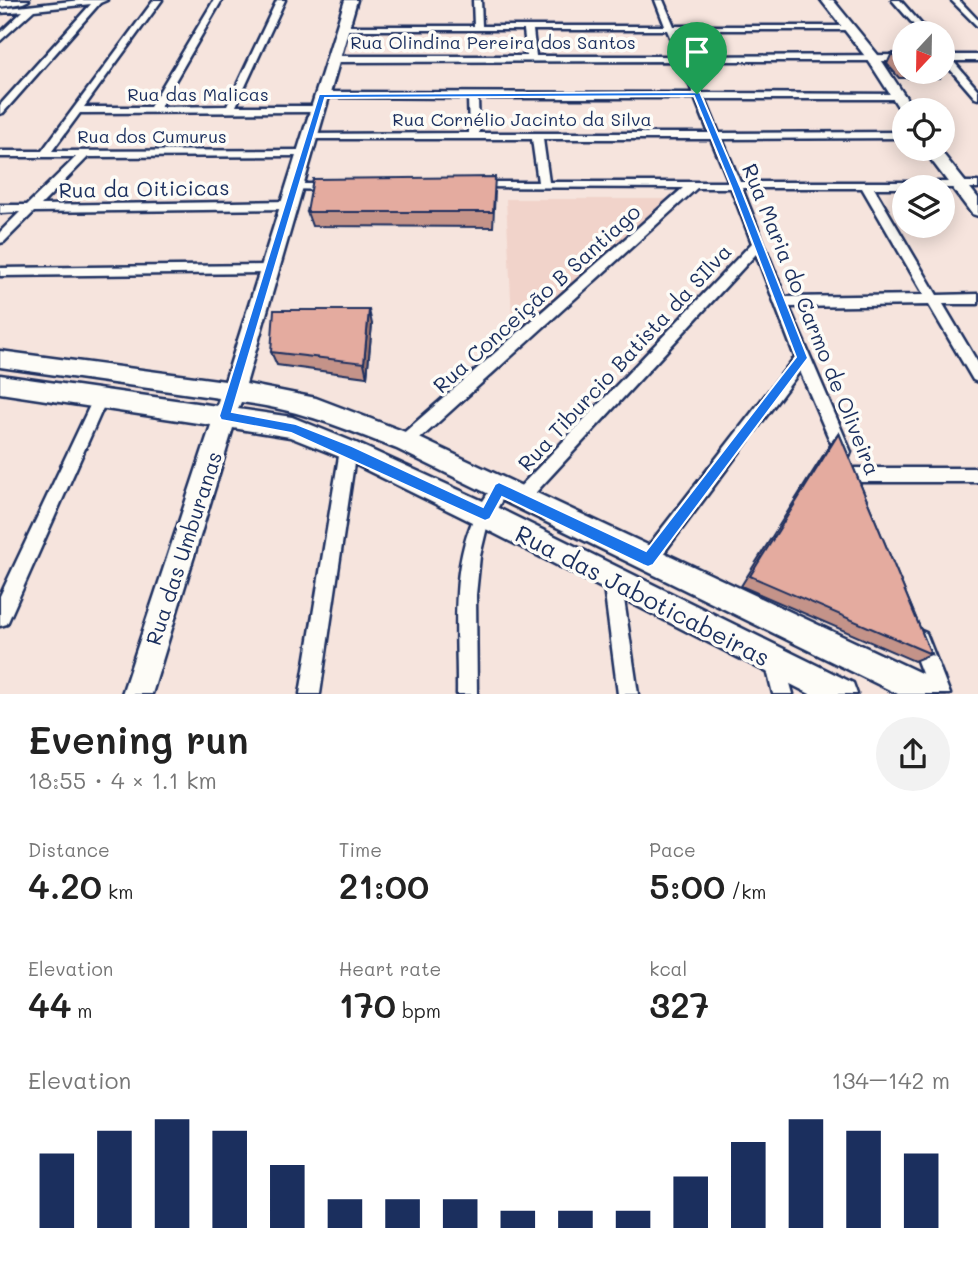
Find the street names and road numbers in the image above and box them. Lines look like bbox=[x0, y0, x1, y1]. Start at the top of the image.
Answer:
street label: Rua Olindina Pereira dos Santos bbox=[350, 30, 636, 54]
street label: Rua das Malicas bbox=[127, 82, 269, 106]
street label: Rua Cornélio Jacinto da Silva bbox=[392, 107, 652, 131]
street label: Rua dos Cumurus bbox=[77, 124, 227, 148]
street label: Rua Maria do Carmo de Oliveira bbox=[737, 159, 887, 479]
street label: Rua da Oiticicas bbox=[58, 173, 230, 203]
street label: Rua Conceição B Santiago bbox=[427, 198, 645, 398]
street label: Rua Tiburcio Batista da SIlva bbox=[512, 238, 736, 476]
street label: Rua das Umburanas bbox=[139, 448, 227, 648]
street label: Rua das Jaboticabeiras bbox=[511, 517, 775, 673]

